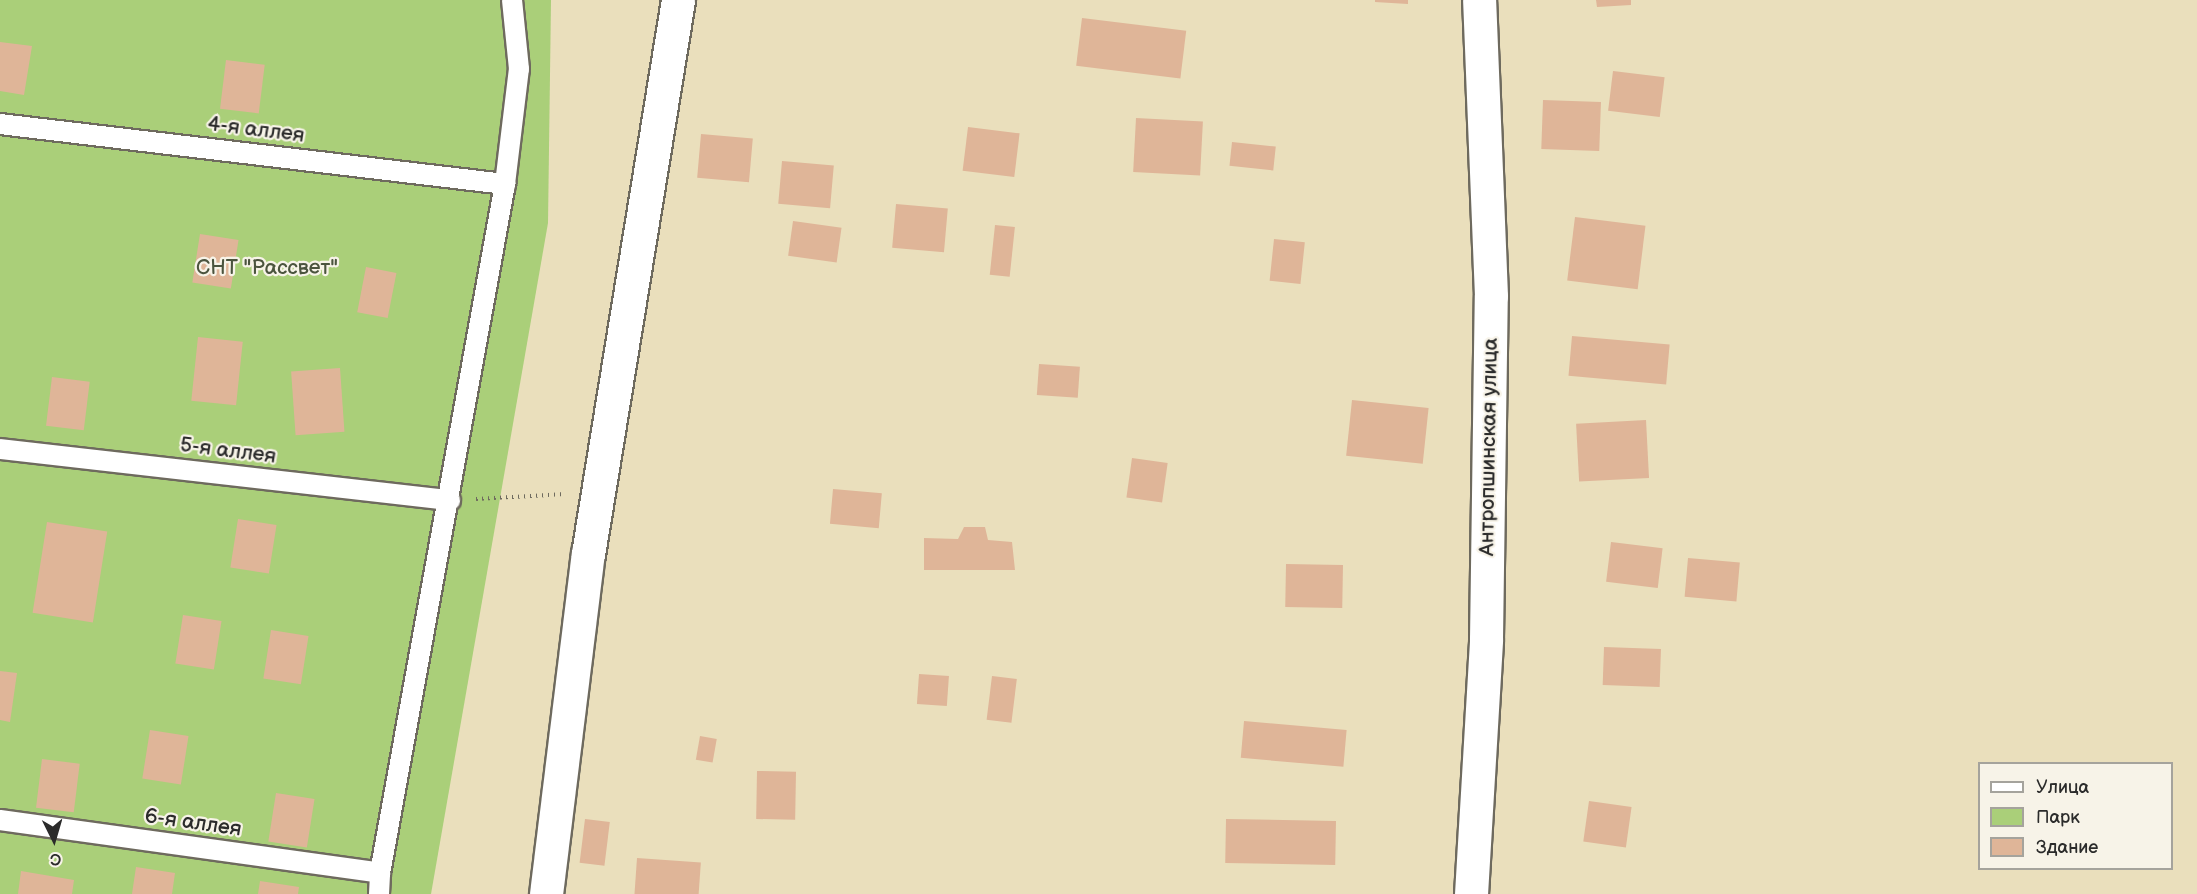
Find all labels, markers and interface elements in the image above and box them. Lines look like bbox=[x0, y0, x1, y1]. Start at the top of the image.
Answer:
street label: 4-я аллея bbox=[206, 112, 306, 148]
park label: СНТ "Рассвет" bbox=[196, 255, 338, 281]
street label: Антропшинская улица bbox=[1474, 338, 1504, 556]
street label: 5-я аллея bbox=[178, 433, 278, 469]
legend bbox=[1978, 762, 2173, 870]
text: Улица bbox=[2036, 777, 2089, 798]
street label: 6-я аллея bbox=[143, 804, 243, 842]
text: Парк bbox=[2036, 807, 2080, 828]
north arrow bbox=[24, 810, 84, 870]
text: Здание bbox=[2036, 837, 2098, 858]
text: С bbox=[49, 848, 62, 868]

